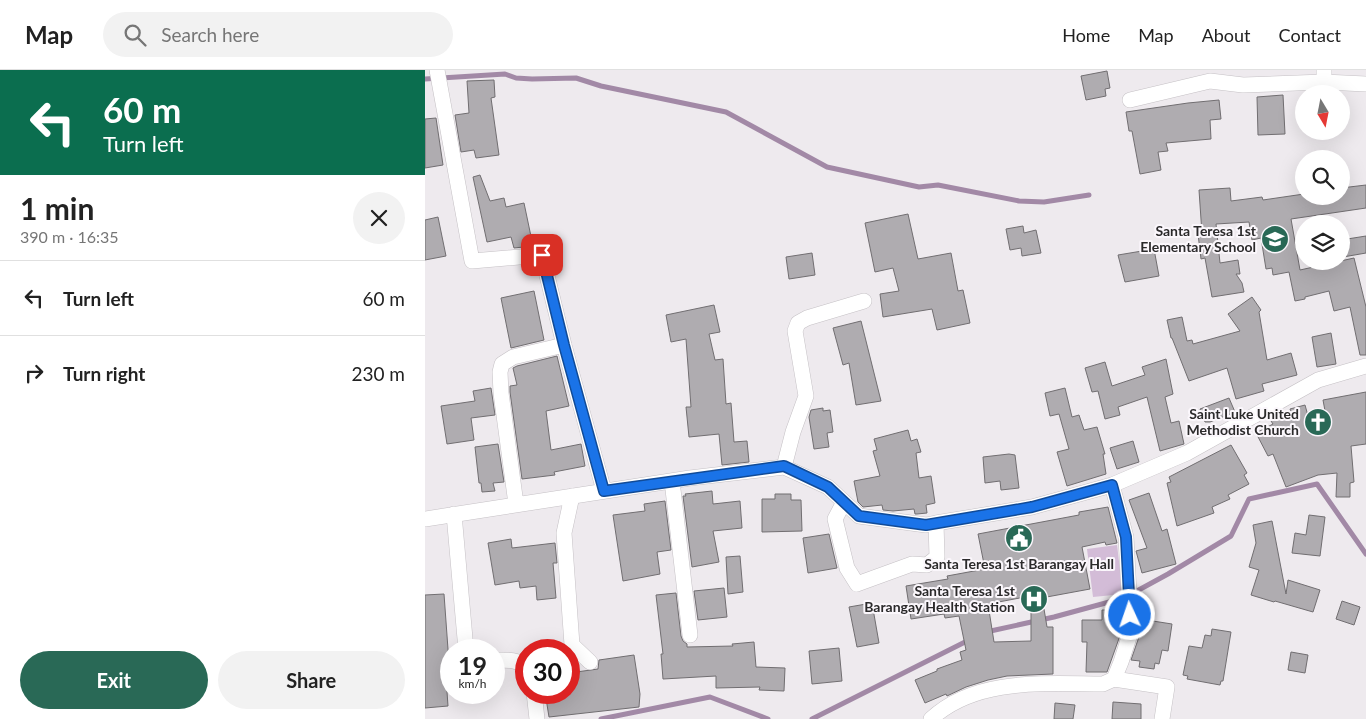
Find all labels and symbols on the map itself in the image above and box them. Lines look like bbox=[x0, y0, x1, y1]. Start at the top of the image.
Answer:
north arrow bbox=[1295, 85, 1350, 140]
place label: Santa Teresa 1st Elementary School bbox=[1140, 222, 1257, 255]
school or university icon: Santa Teresa 1st Elementary School bbox=[1260, 224, 1290, 254]
pin bbox=[521, 234, 563, 276]
place label: Saint Luke United Methodist Church bbox=[1186, 405, 1299, 438]
church icon: Saint Luke United Methodist Church bbox=[1303, 407, 1333, 437]
public building icon: Santa Teresa 1st Barangay Hall bbox=[1004, 523, 1034, 553]
place label: Santa Teresa 1st Barangay Hall bbox=[924, 555, 1114, 572]
place label: Santa Teresa 1st Barangay Health Station bbox=[864, 582, 1016, 615]
hospital icon: Santa Teresa 1st Barangay Health Station bbox=[1019, 584, 1049, 614]
position arrow bbox=[1103, 588, 1155, 640]
speed limit sign: 30 bbox=[515, 639, 580, 704]

